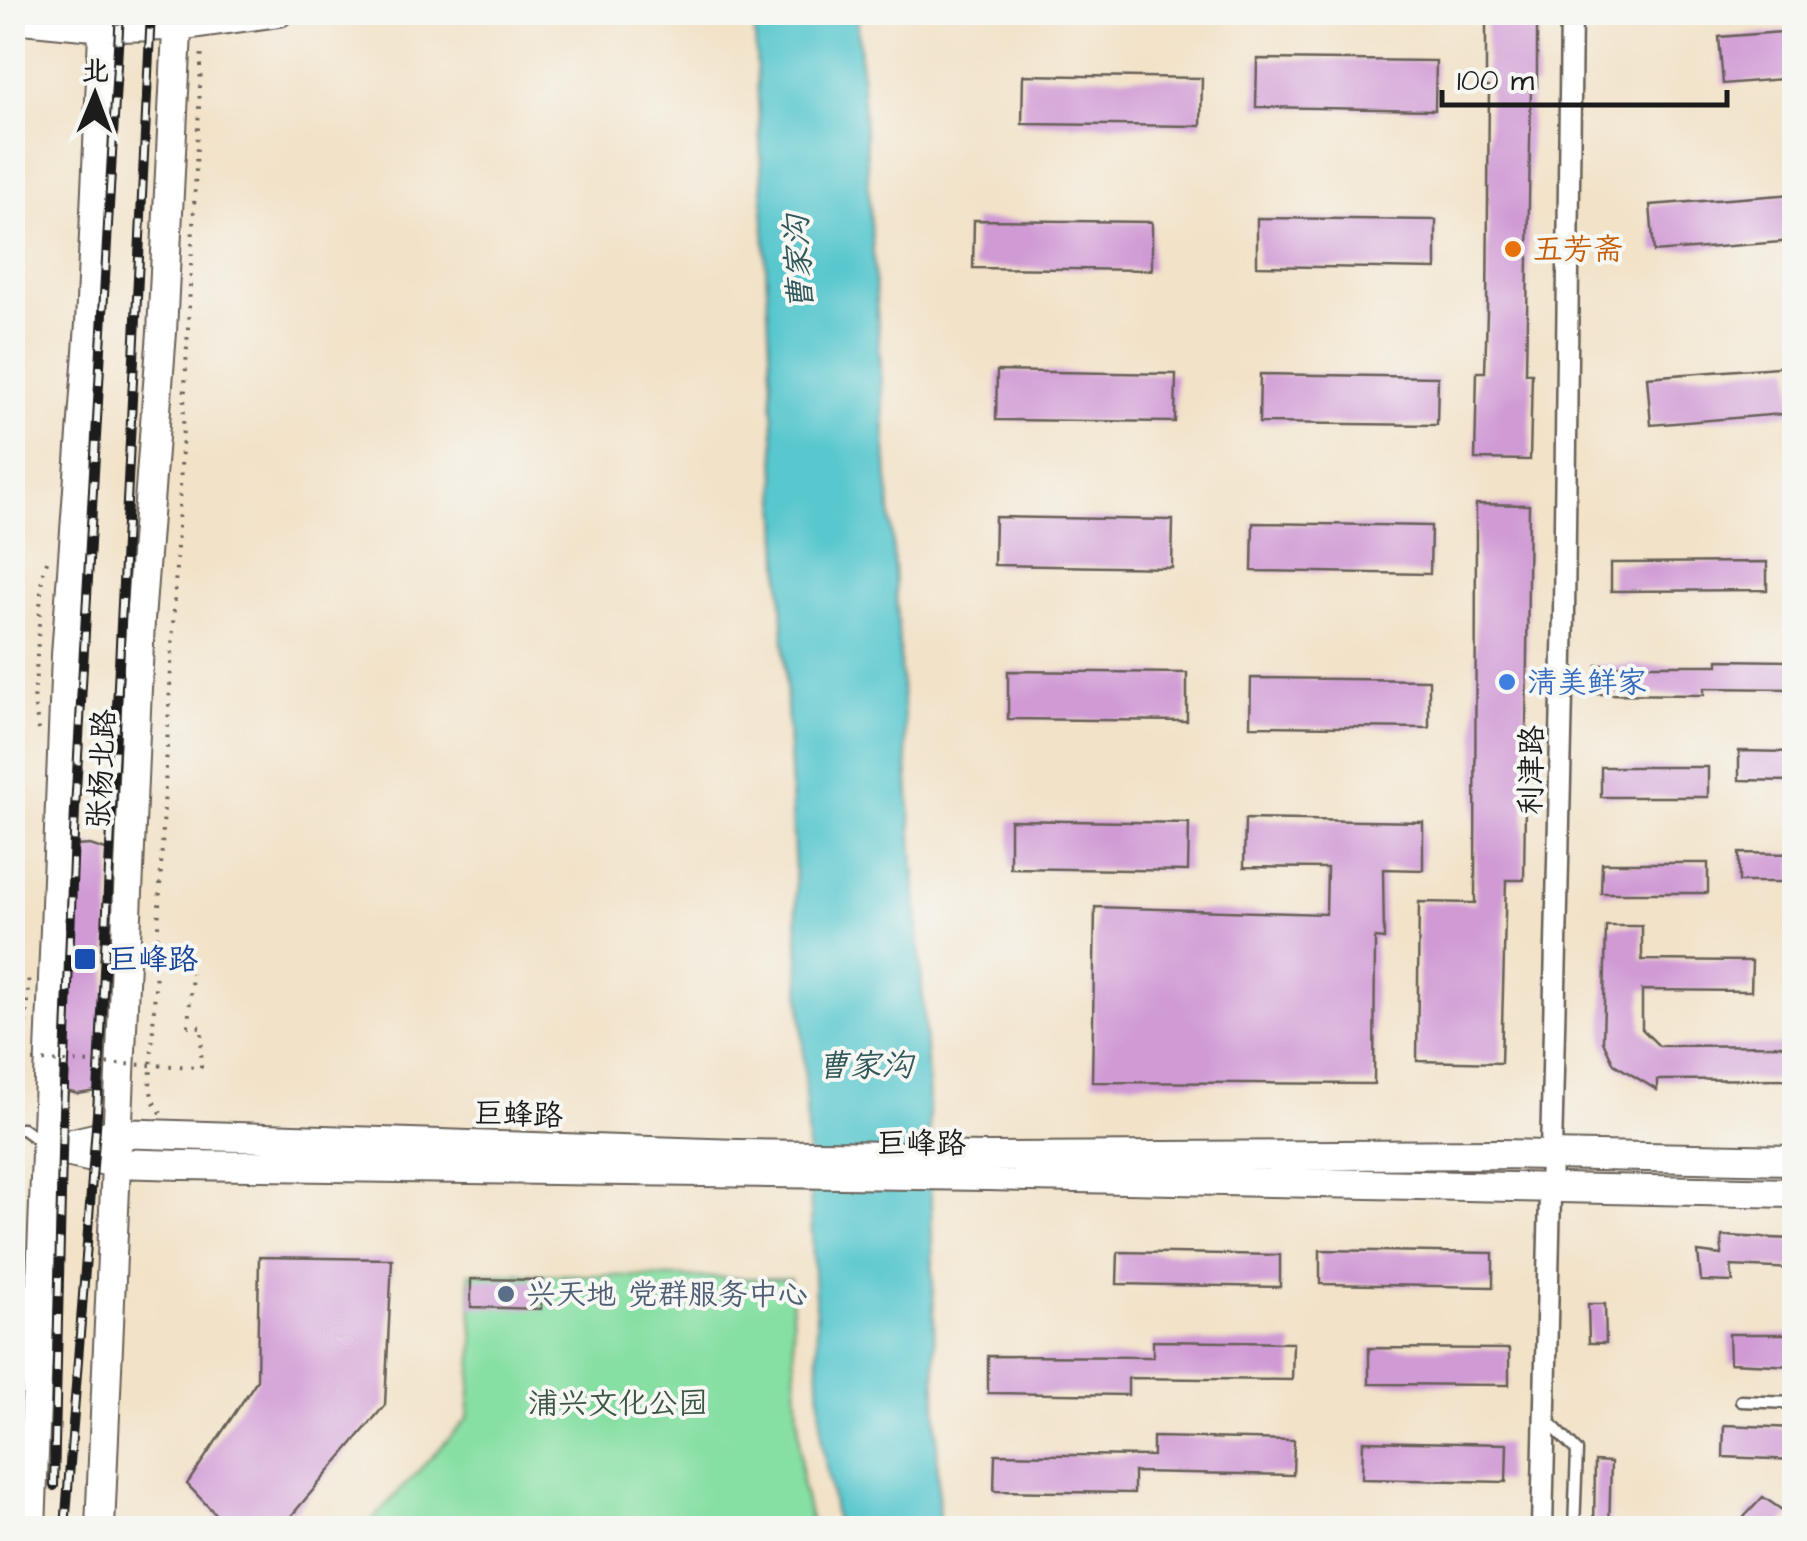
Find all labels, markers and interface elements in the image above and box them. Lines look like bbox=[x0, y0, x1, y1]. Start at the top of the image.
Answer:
north arrow bbox=[45, 45, 145, 145]
scale bar bbox=[1442, 45, 1727, 107]
text: 北 bbox=[81, 52, 110, 91]
text: 100 m bbox=[1457, 60, 1535, 102]
water label: 曹家沟 bbox=[774, 211, 824, 312]
place label: 五芳斋 bbox=[1533, 229, 1623, 271]
marker: 五芳斋 bbox=[1502, 238, 1524, 260]
place label: 清美鲜家 bbox=[1527, 662, 1647, 704]
marker: 清美鲜家 bbox=[1496, 671, 1518, 693]
street label: 张杨北路 bbox=[78, 708, 126, 830]
street label: 利津路 bbox=[1510, 725, 1554, 815]
place label: 巨峰路 bbox=[108, 939, 198, 981]
marker: 巨峰路 bbox=[72, 946, 98, 972]
water label: 曹家沟 bbox=[817, 1044, 916, 1089]
street label: 巨蜂路 bbox=[472, 1092, 564, 1138]
street label: 巨峰路 bbox=[876, 1123, 966, 1165]
place label: 兴天地 党群服务中心 bbox=[526, 1274, 808, 1316]
marker: 兴天地 党群服务中心 bbox=[495, 1283, 517, 1305]
park label: 浦兴文化公园 bbox=[528, 1383, 708, 1425]

